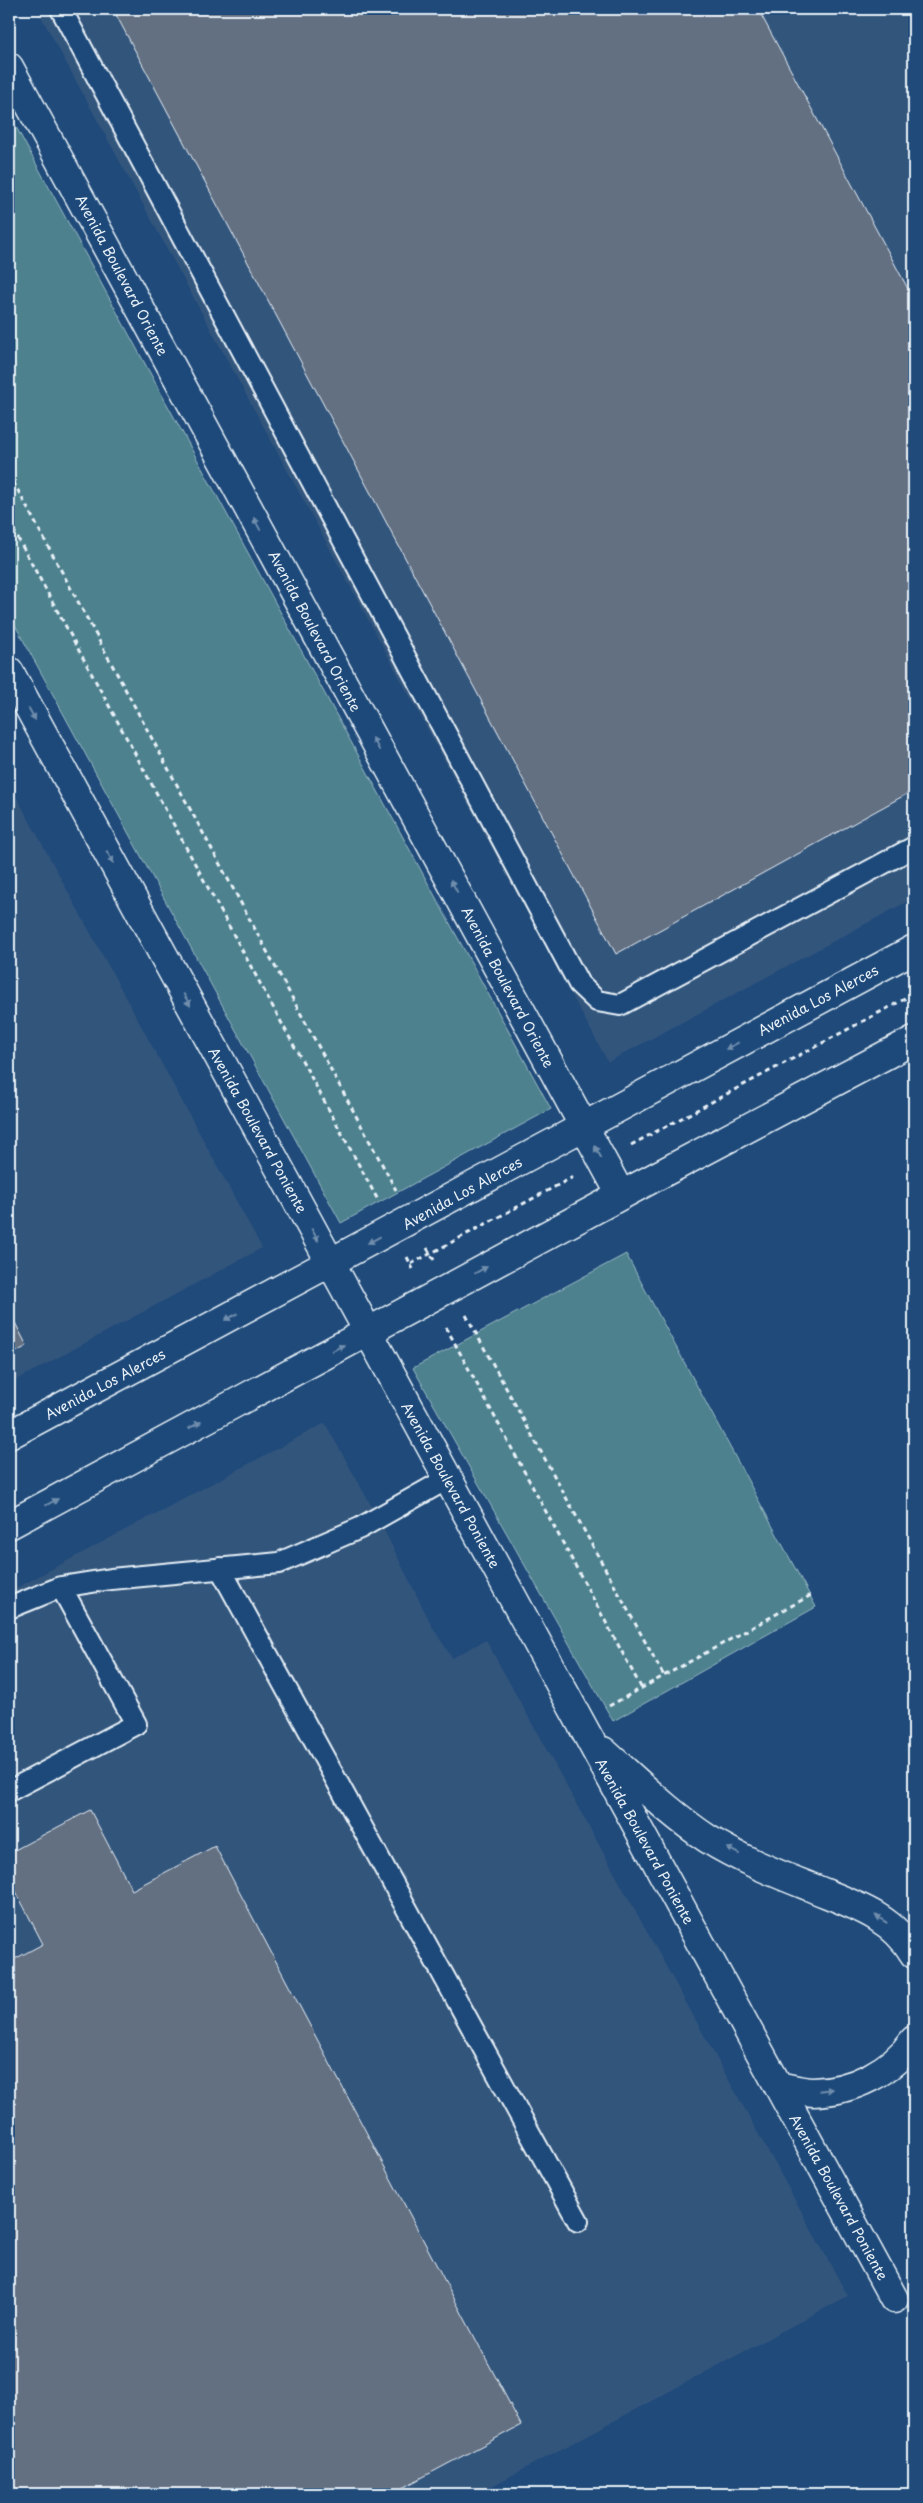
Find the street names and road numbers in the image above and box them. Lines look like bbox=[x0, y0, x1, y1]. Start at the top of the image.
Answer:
street label: Avenida Boulevard Oriente bbox=[70, 191, 174, 360]
street label: Avenida Boulevard Oriente bbox=[263, 547, 367, 716]
street label: Avenida Boulevard Oriente bbox=[456, 903, 560, 1072]
street label: Avenida Los Alerces bbox=[754, 959, 882, 1041]
street label: Avenida Boulevard Poniente bbox=[203, 1043, 313, 1217]
street label: Avenida Los Alerces bbox=[399, 1151, 525, 1235]
street label: Avenida Los Alerces bbox=[41, 1343, 169, 1425]
street label: Avenida Boulevard Poniente bbox=[396, 1398, 506, 1572]
street label: Avenida Boulevard Poniente bbox=[590, 1754, 700, 1928]
street label: Avenida Boulevard Poniente bbox=[784, 2110, 894, 2284]

